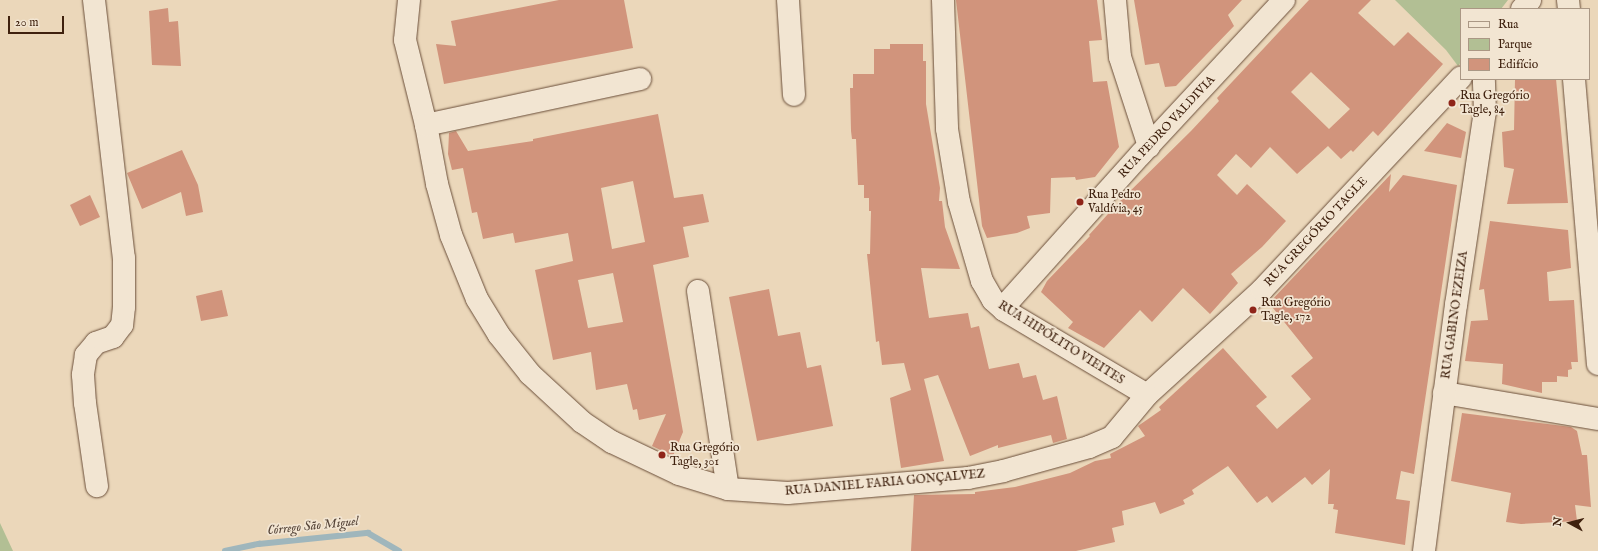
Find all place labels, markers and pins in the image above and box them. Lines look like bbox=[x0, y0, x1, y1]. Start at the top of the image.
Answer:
place label: Rua Gregório Tagle, 84 bbox=[1460, 89, 1529, 117]
marker: Rua Gregório Tagle, 84 bbox=[1447, 98, 1457, 108]
place label: Rua Pedro Valdívia, 45 bbox=[1088, 188, 1143, 216]
marker: Rua Pedro Valdívia, 45 bbox=[1075, 197, 1085, 207]
place label: Rua Gregório Tagle, 172 bbox=[1261, 296, 1330, 324]
marker: Rua Gregório Tagle, 172 bbox=[1248, 305, 1258, 315]
place label: Rua Gregório Tagle, 301 bbox=[670, 441, 739, 469]
marker: Rua Gregório Tagle, 301 bbox=[657, 450, 667, 460]

